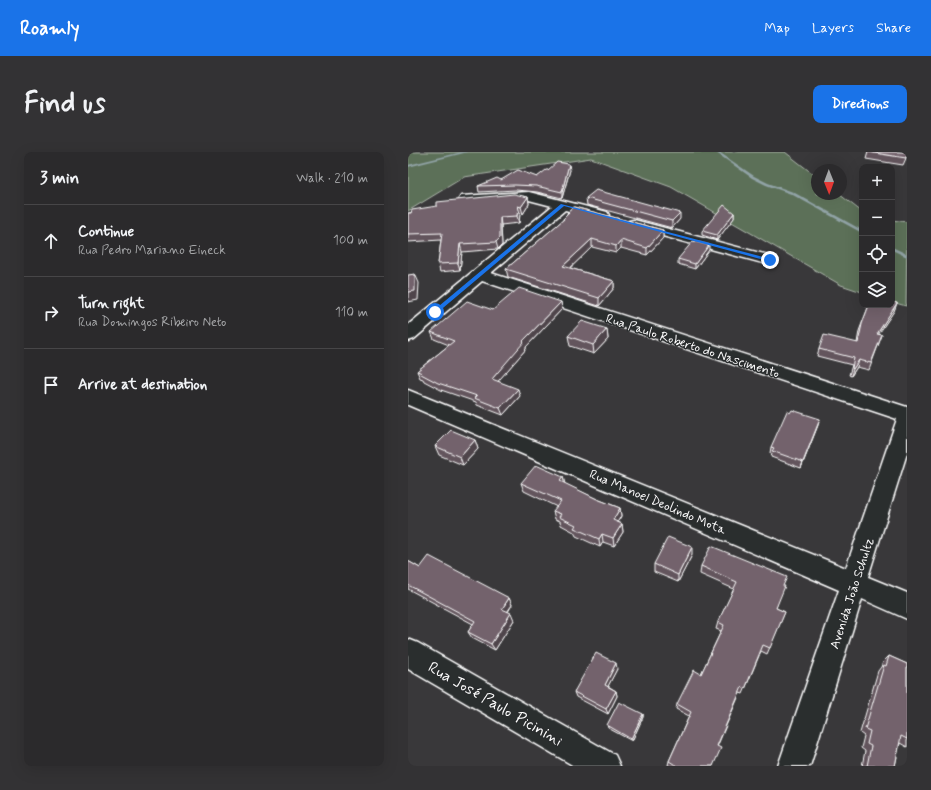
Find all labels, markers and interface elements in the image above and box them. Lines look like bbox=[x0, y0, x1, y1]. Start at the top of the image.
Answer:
text: Roamly bbox=[20, 16, 79, 41]
text: Map bbox=[764, 19, 790, 37]
text: Layers bbox=[812, 19, 854, 37]
text: Share bbox=[876, 19, 911, 37]
button: Directions bbox=[813, 85, 907, 123]
text: Find us bbox=[24, 86, 105, 123]
north arrow bbox=[811, 164, 847, 200]
map controls bbox=[859, 164, 895, 308]
button: + bbox=[859, 164, 895, 200]
text: 3 min bbox=[40, 167, 79, 189]
text: Walk · 210 m bbox=[296, 170, 368, 187]
button: − bbox=[859, 200, 895, 236]
text: Continue bbox=[78, 222, 134, 242]
icon: ahead bbox=[40, 230, 62, 252]
text: 100 m bbox=[333, 232, 368, 249]
button: locate bbox=[859, 236, 895, 272]
text: Rua Pedro Mariano Eineck bbox=[78, 242, 226, 259]
route end bbox=[761, 251, 779, 269]
button: layers bbox=[859, 272, 895, 308]
text: Turn right bbox=[78, 294, 145, 314]
icon: right bbox=[40, 302, 62, 324]
route start bbox=[426, 303, 444, 321]
text: 110 m bbox=[335, 304, 368, 321]
street label: Rua Paulo Roberto do Nascimento bbox=[604, 310, 782, 383]
text: Rua Domingos Ribeiro Neto bbox=[78, 314, 226, 331]
icon: arrive bbox=[40, 374, 62, 396]
text: Arrive at destination bbox=[78, 375, 207, 395]
street label: Rua Manoel Deolindo Mota bbox=[587, 466, 728, 539]
street label: Avenida João Schultz bbox=[826, 535, 879, 651]
street label: Rua José Paulo Picinini bbox=[424, 657, 567, 752]

